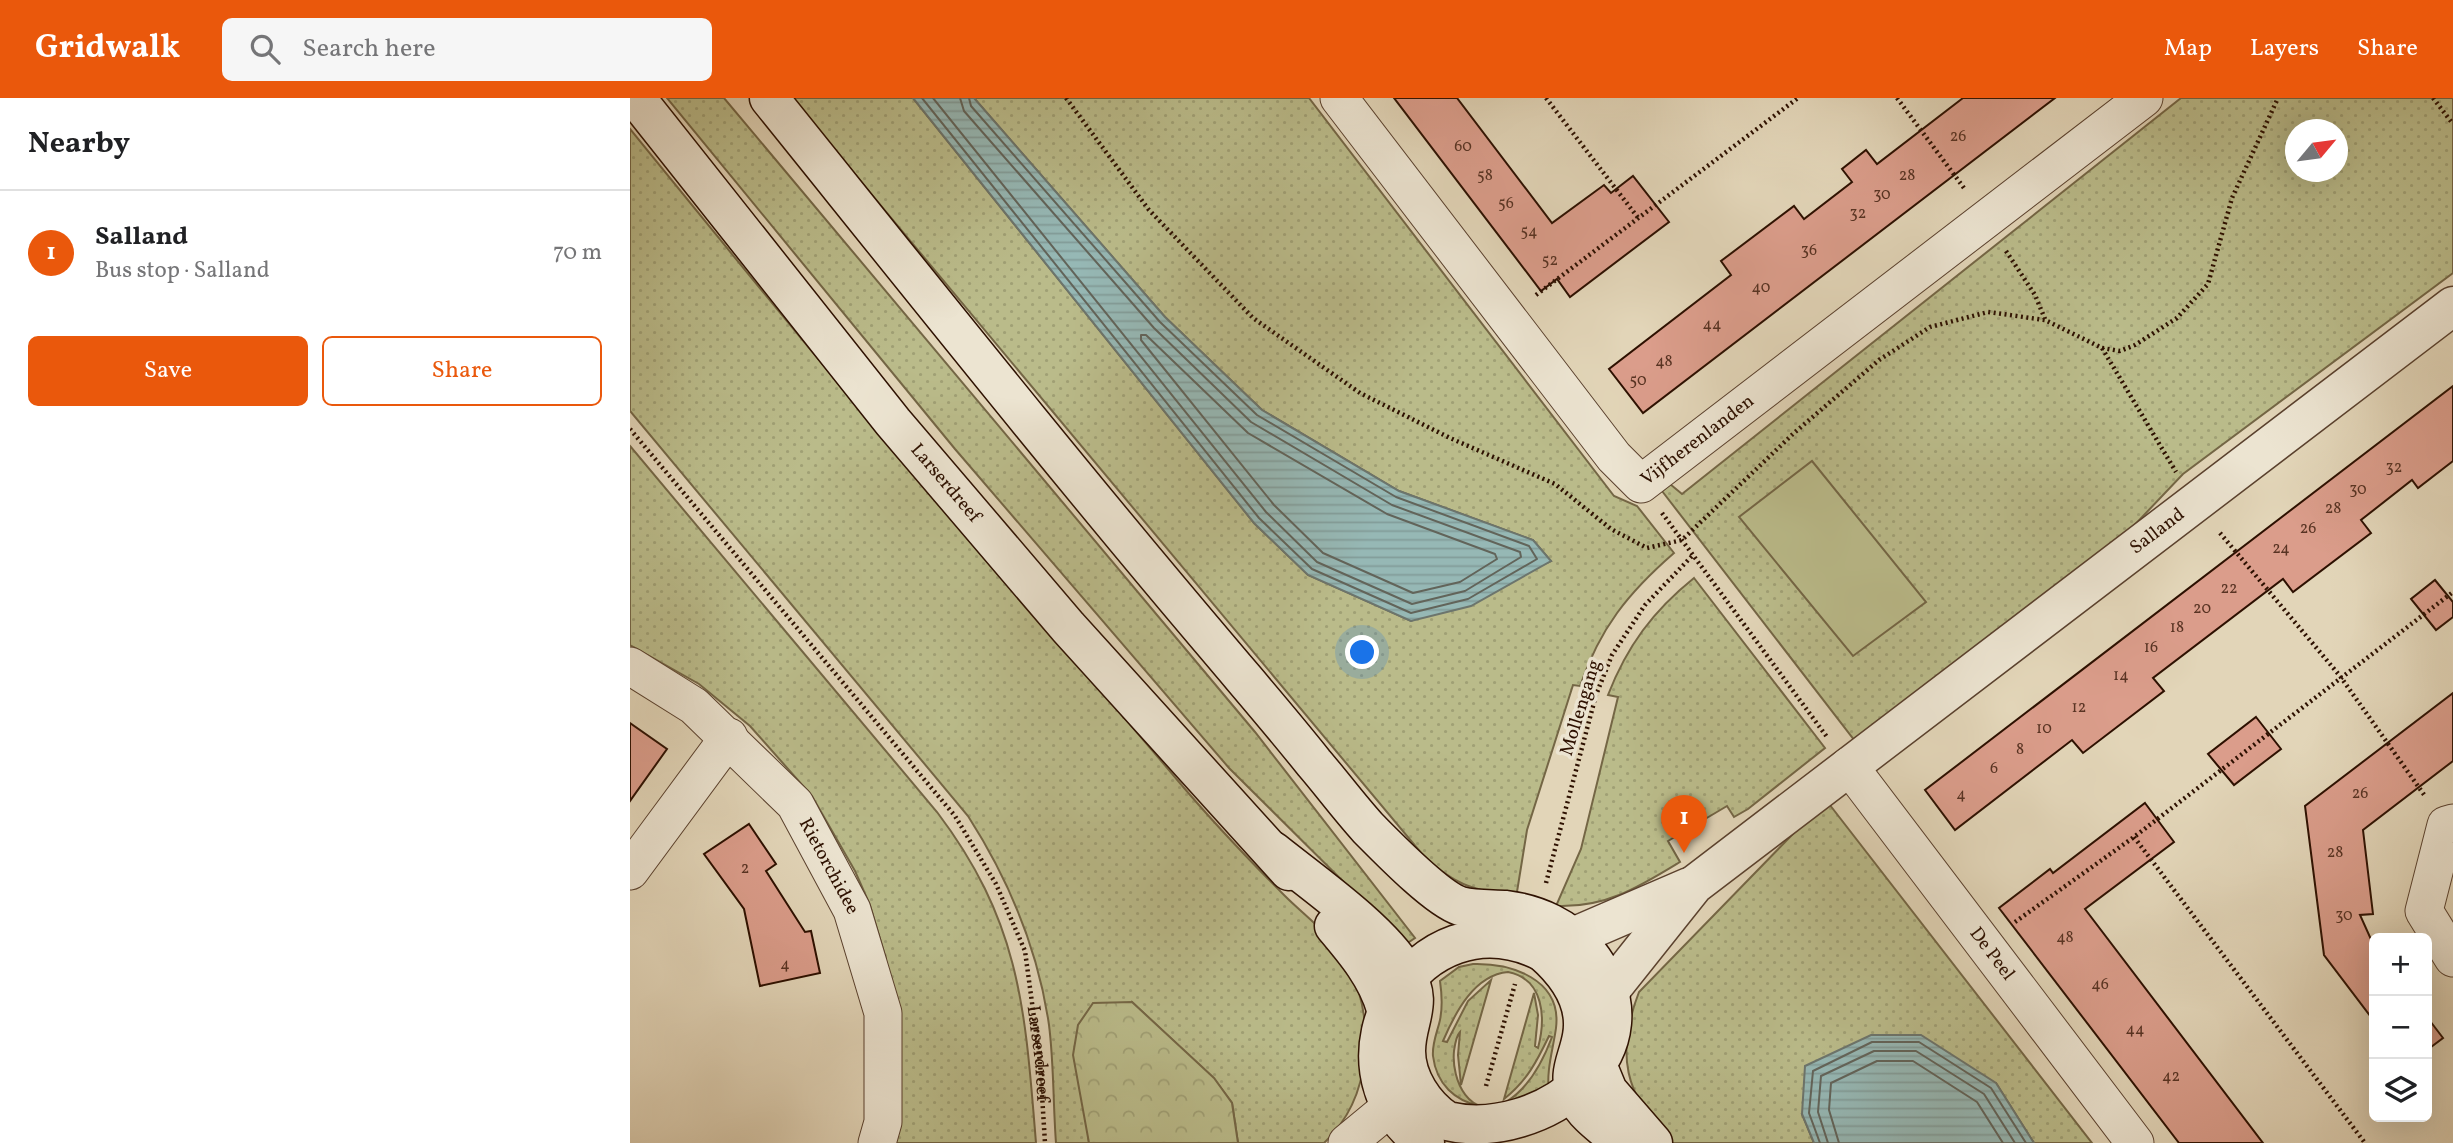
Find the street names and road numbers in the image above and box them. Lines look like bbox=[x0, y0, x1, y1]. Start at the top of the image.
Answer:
street label: Vijfherenlanden bbox=[1636, 388, 1760, 492]
street label: Larserdreef bbox=[904, 438, 987, 529]
street label: Salland bbox=[2125, 502, 2190, 561]
street label: Mollengang bbox=[1554, 657, 1608, 759]
street label: Rietorchidee bbox=[792, 813, 865, 919]
street label: De Peel bbox=[1963, 922, 2021, 986]
street label: Larserdreef bbox=[1019, 1004, 1055, 1104]

